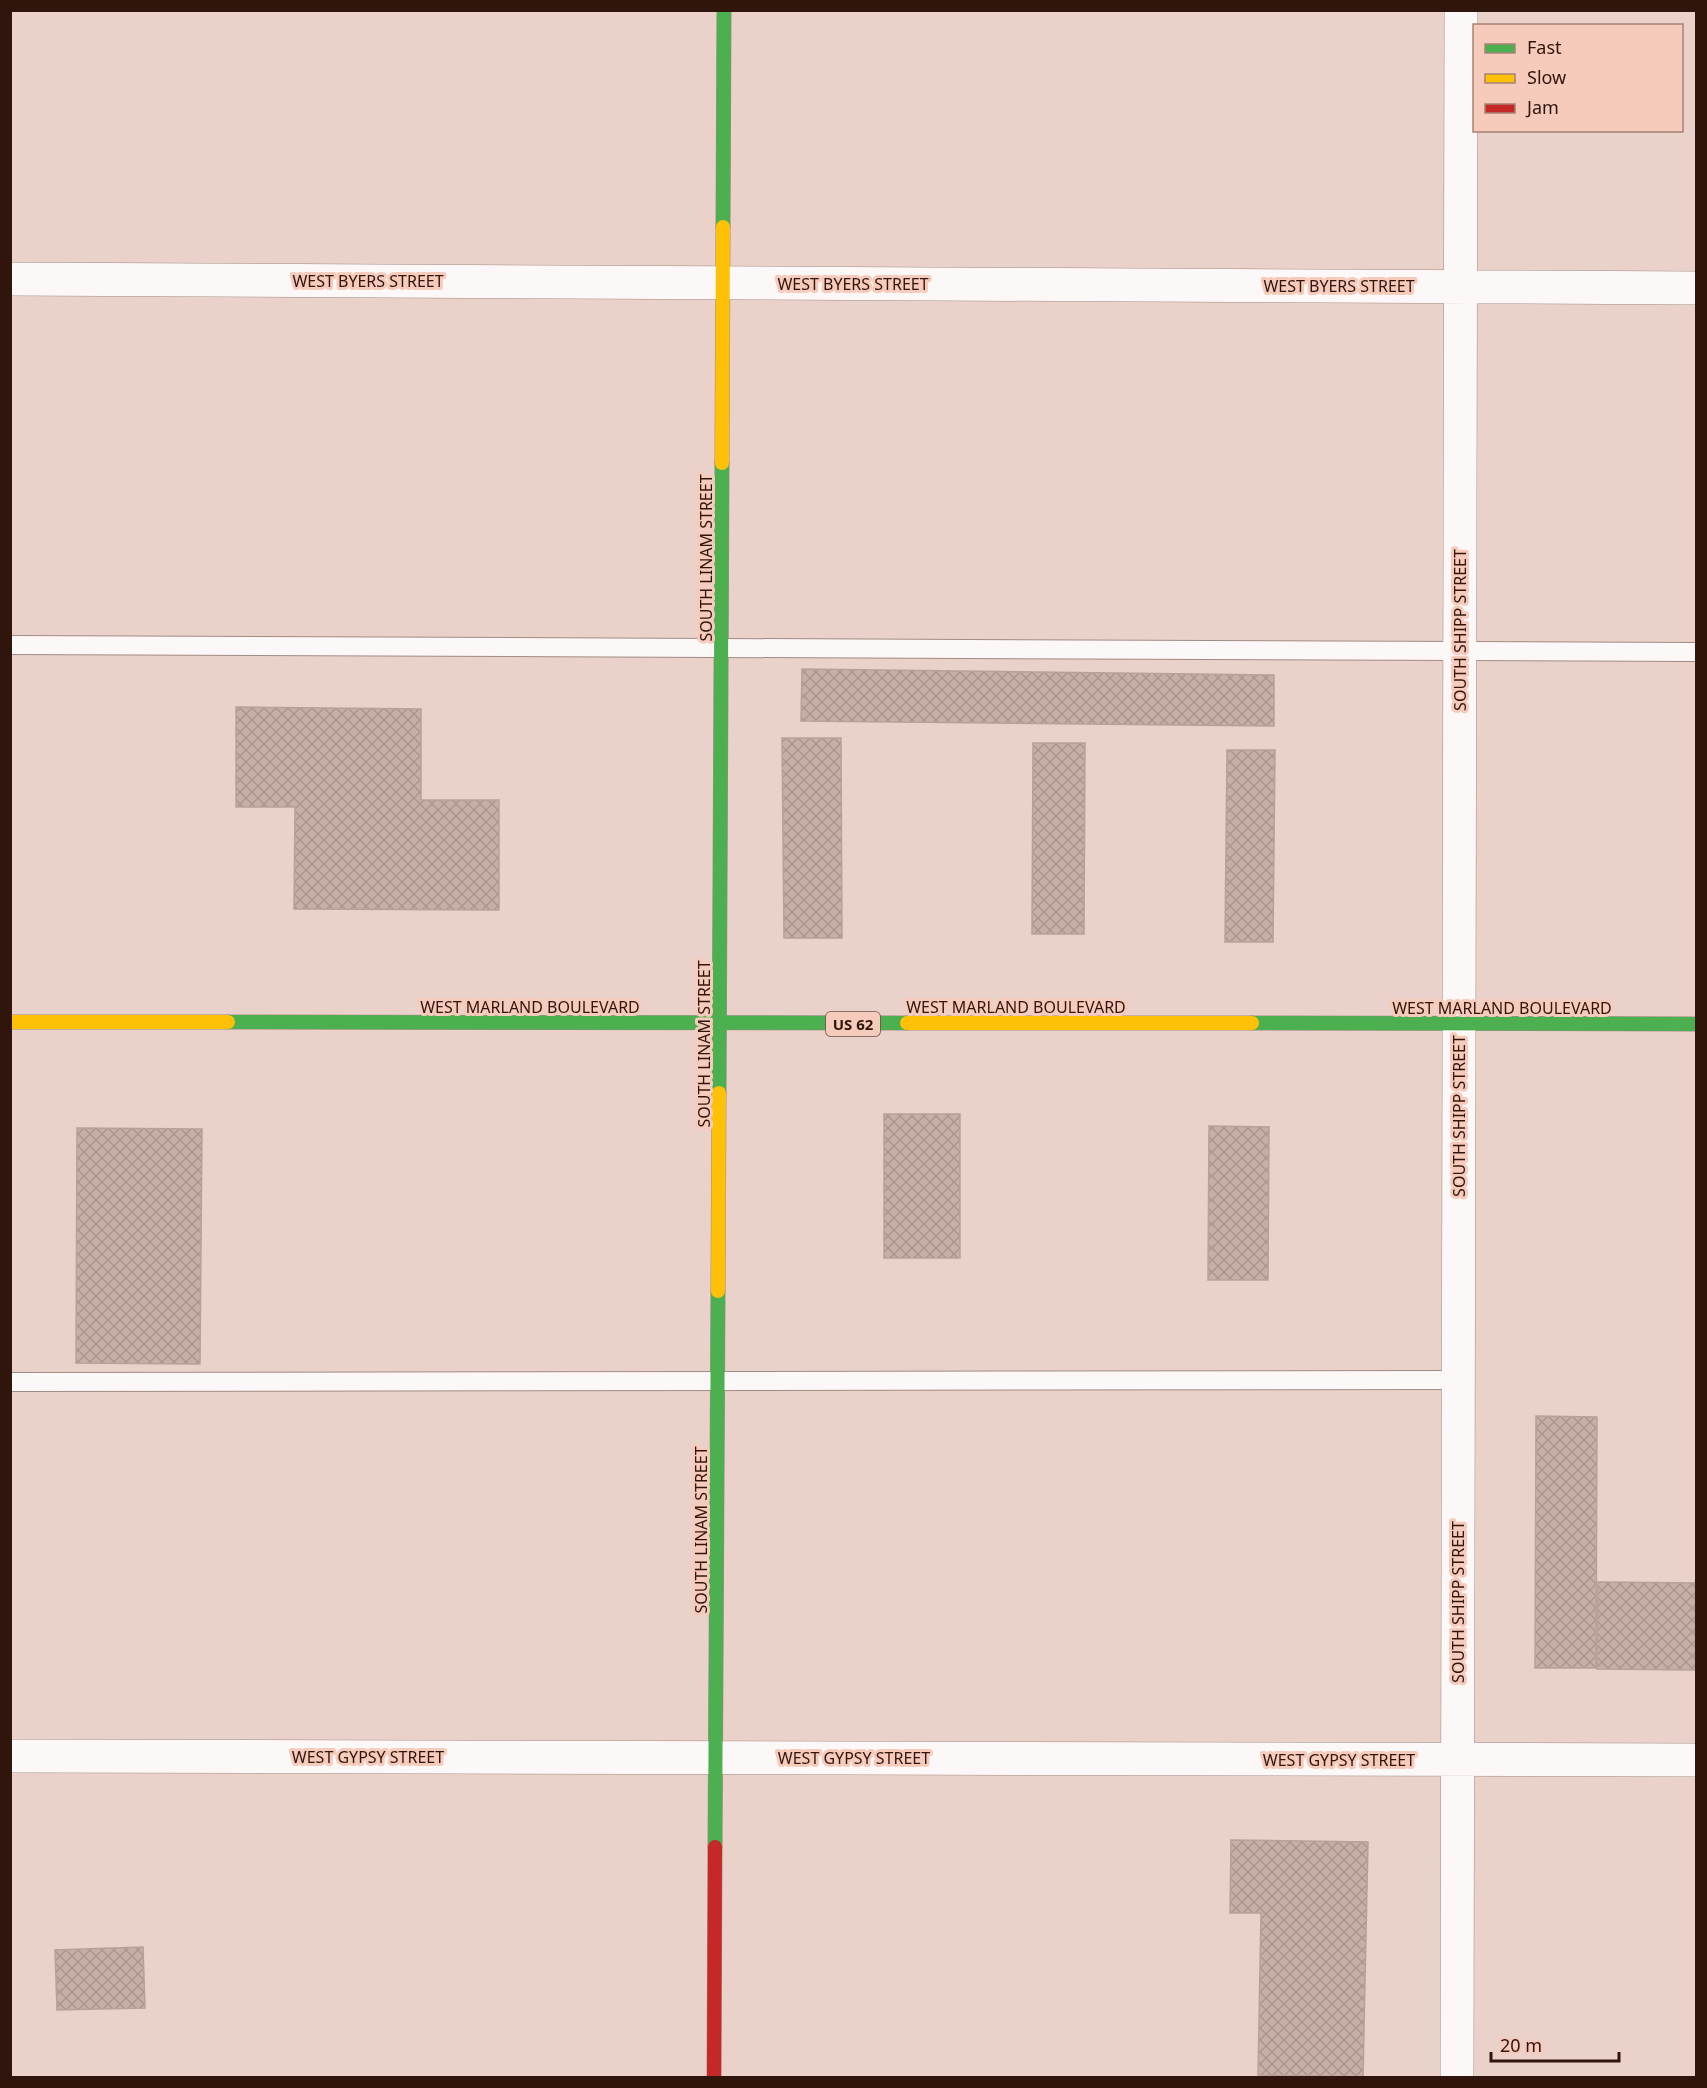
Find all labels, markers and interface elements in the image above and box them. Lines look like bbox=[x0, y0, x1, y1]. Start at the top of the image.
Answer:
legend bbox=[1473, 24, 1683, 132]
text: Fast bbox=[1527, 35, 1562, 59]
text: Slow bbox=[1527, 65, 1566, 89]
text: Jam bbox=[1525, 95, 1559, 119]
street label: WEST BYERS STREET bbox=[292, 270, 444, 292]
street label: WEST BYERS STREET bbox=[777, 273, 929, 295]
street label: WEST BYERS STREET bbox=[1263, 275, 1415, 297]
street label: SOUTH LINAM STREET bbox=[695, 474, 717, 642]
street label: SOUTH SHIPP STREET bbox=[1449, 549, 1471, 711]
street label: SOUTH LINAM STREET bbox=[693, 960, 715, 1128]
street label: WEST MARLAND BOULEVARD bbox=[420, 996, 640, 1018]
street label: WEST MARLAND BOULEVARD bbox=[906, 996, 1126, 1018]
street label: WEST MARLAND BOULEVARD bbox=[1392, 997, 1612, 1019]
road number: US 62 bbox=[826, 1012, 880, 1036]
street label: SOUTH SHIPP STREET bbox=[1448, 1035, 1470, 1197]
street label: SOUTH LINAM STREET bbox=[690, 1446, 712, 1614]
street label: SOUTH SHIPP STREET bbox=[1447, 1521, 1469, 1683]
street label: WEST GYPSY STREET bbox=[292, 1746, 444, 1768]
street label: WEST GYPSY STREET bbox=[778, 1747, 930, 1769]
street label: WEST GYPSY STREET bbox=[1263, 1749, 1415, 1771]
scale bar bbox=[1491, 2025, 1618, 2063]
text: 20 m bbox=[1500, 2033, 1542, 2057]

